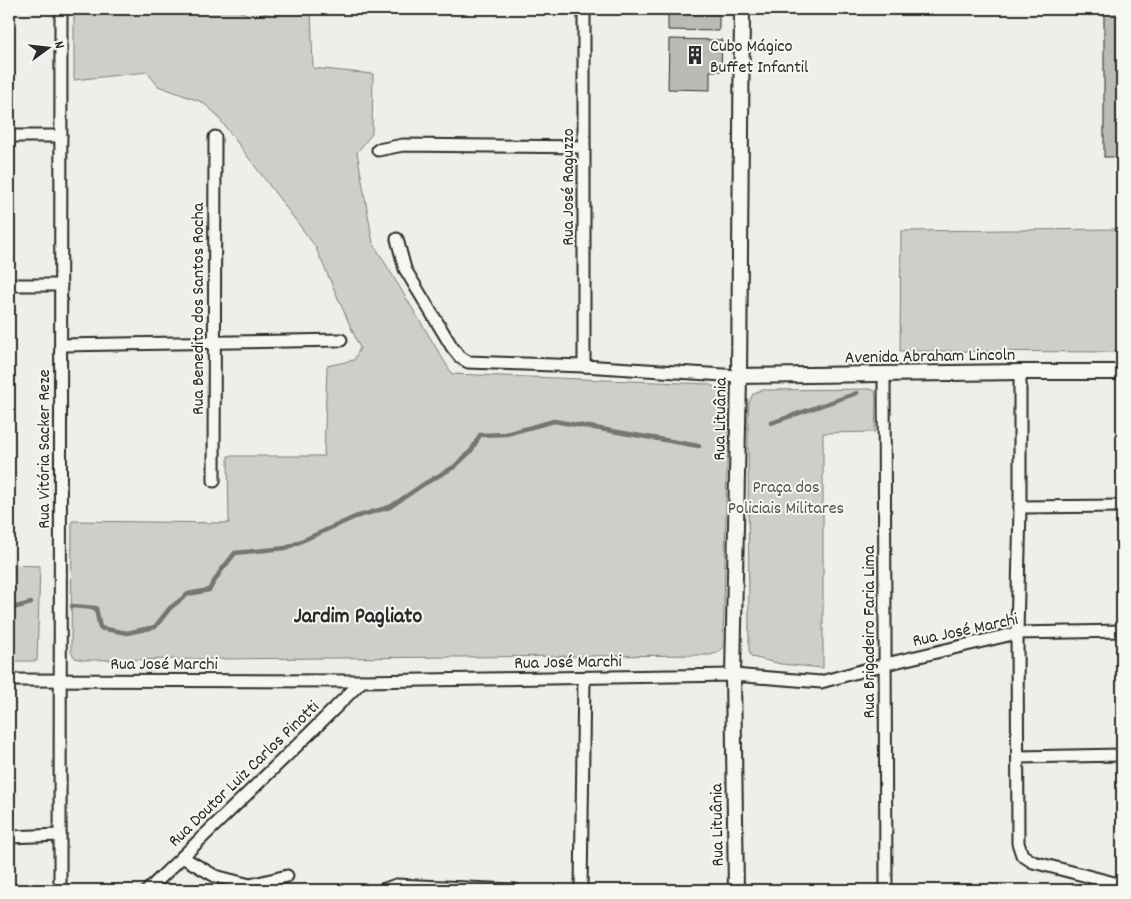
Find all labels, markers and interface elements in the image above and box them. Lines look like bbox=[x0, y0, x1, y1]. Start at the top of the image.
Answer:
north arrow bbox=[22, 22, 72, 72]
place label: Cubo Mágico Buffet Infantil bbox=[710, 35, 809, 81]
text: N bbox=[48, 39, 69, 51]
building icon: Cubo Mágico Buffet Infantil bbox=[684, 44, 706, 66]
street label: Rua José Raguzzo bbox=[557, 128, 582, 246]
street label: Rua Benedito dos Santos Rocha bbox=[187, 202, 212, 415]
street label: Avenida Abraham Lincoln bbox=[845, 344, 1016, 371]
street label: Rua Vitória Sacker Reze bbox=[33, 369, 58, 529]
street label: Rua Lituânia bbox=[708, 377, 735, 461]
park label: Praça dos Policiais Militares bbox=[728, 476, 844, 522]
street label: Rua Brigadeiro Faria Lima bbox=[858, 545, 883, 718]
district label: Jardim Pagliato bbox=[294, 602, 422, 633]
street label: Rua José Marchi bbox=[910, 608, 1021, 655]
street label: Rua José Marchi bbox=[514, 650, 622, 677]
street label: Rua José Marchi bbox=[110, 653, 218, 678]
street label: Rua Doutor Luiz Carlos Pinotti bbox=[164, 696, 326, 854]
street label: Rua Lituânia bbox=[705, 783, 732, 867]

